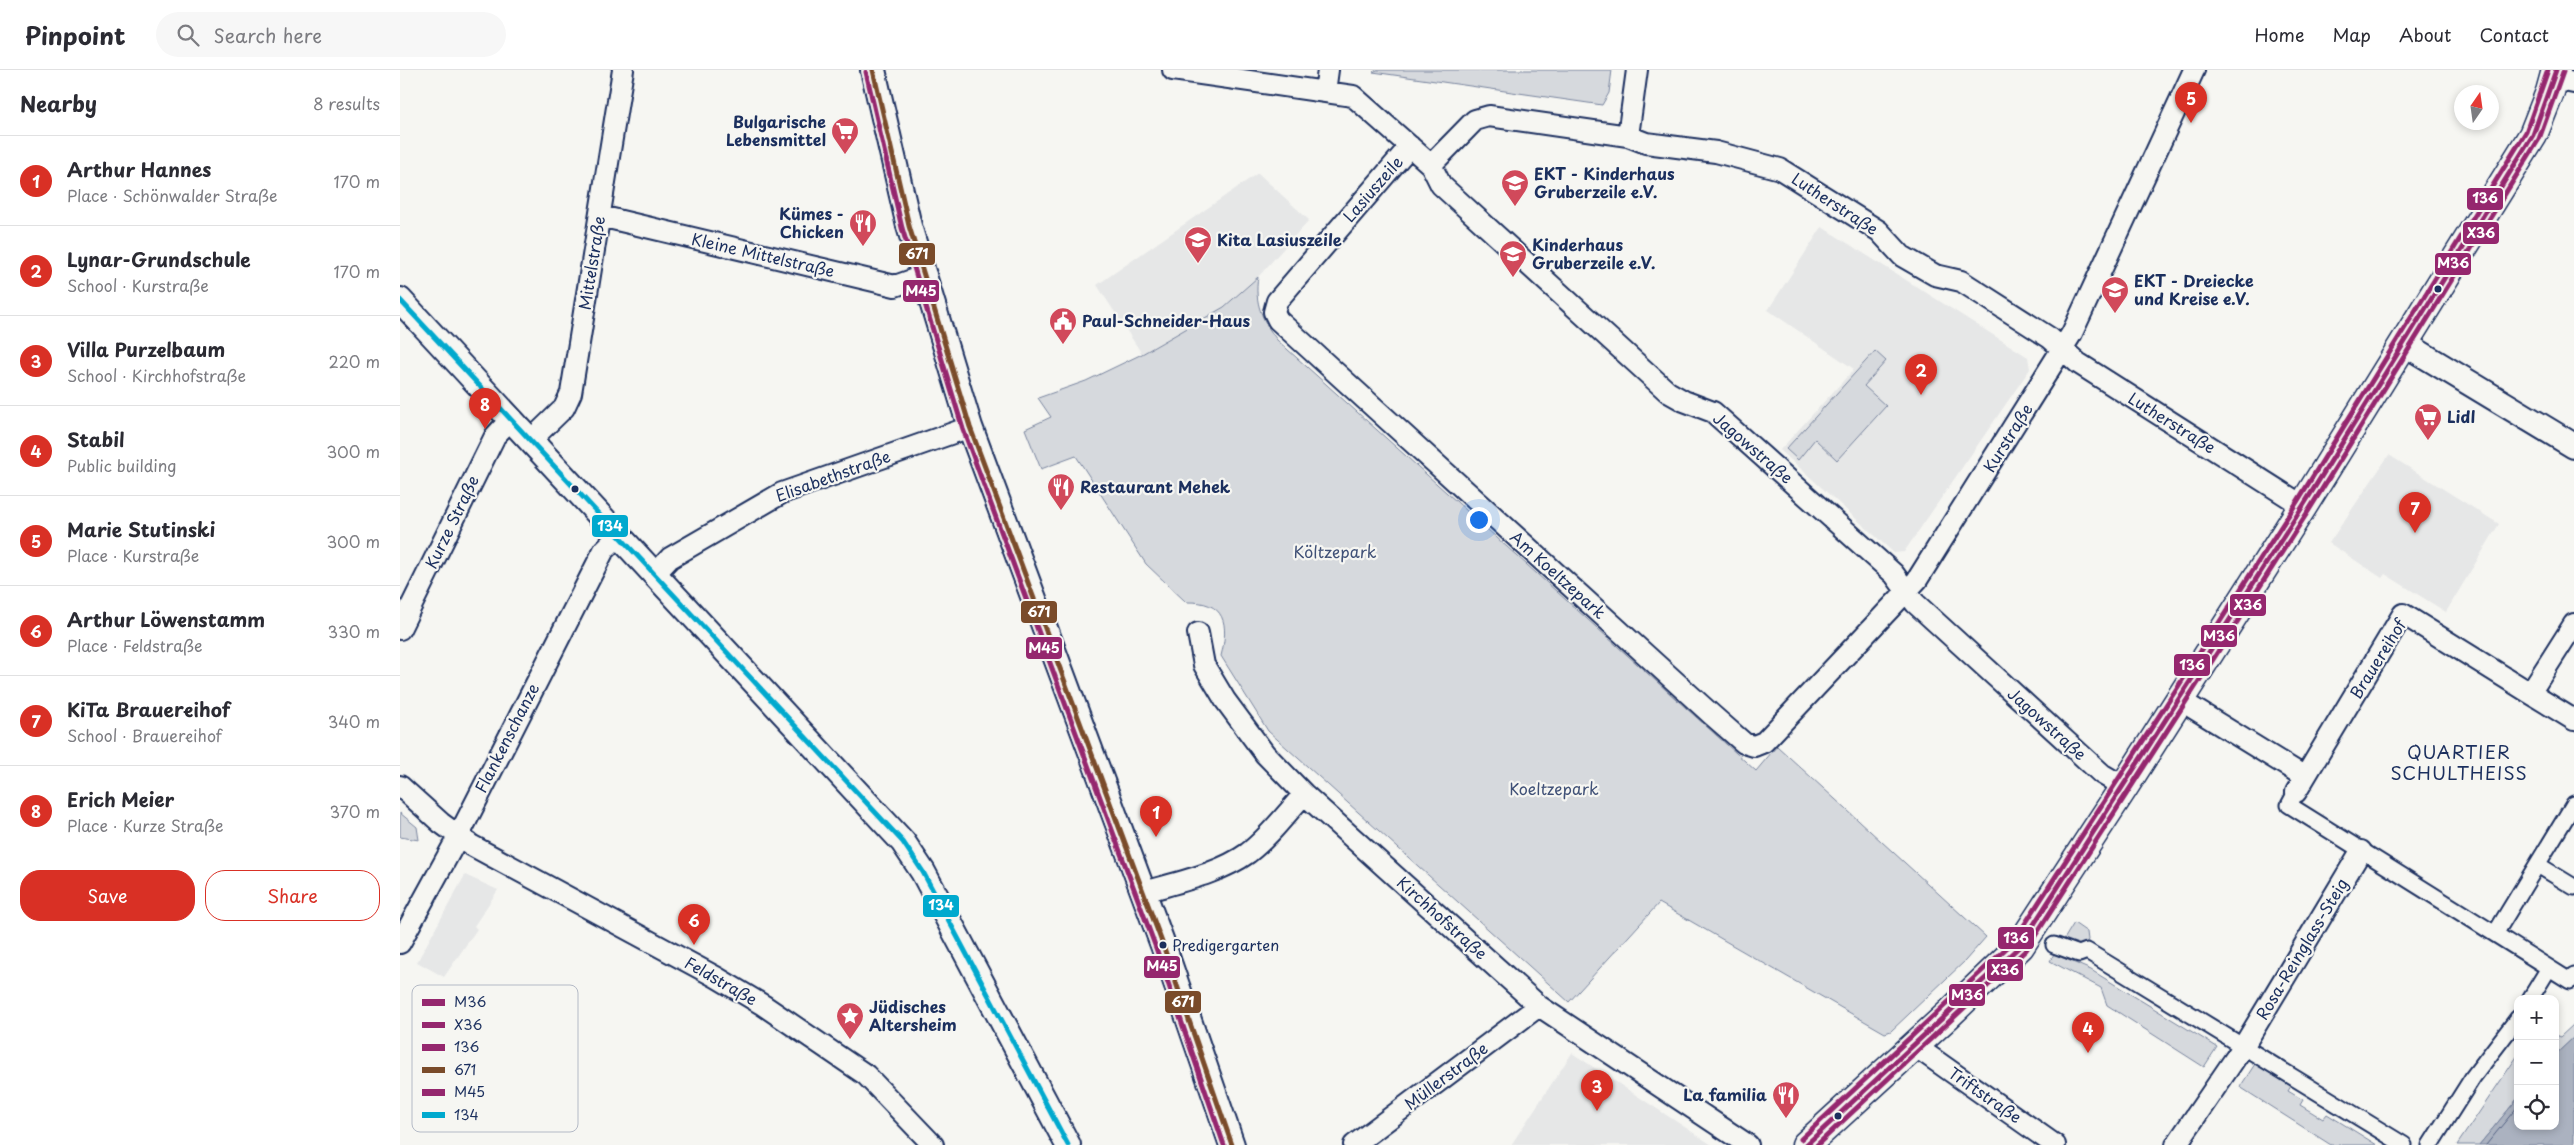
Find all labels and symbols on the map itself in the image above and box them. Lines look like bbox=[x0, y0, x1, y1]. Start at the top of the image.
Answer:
pin: 5 bbox=[2175, 82, 2207, 123]
north arrow bbox=[2454, 85, 2499, 130]
place label: Bulgarische Lebensmittel bbox=[726, 109, 826, 151]
supermarket icon: Bulgarische Lebensmittel bbox=[830, 116, 860, 155]
street label: Lasiuszeile bbox=[1337, 150, 1408, 227]
place label: EKT - Kinderhaus Gruberzeile e.V. bbox=[1534, 161, 1675, 203]
street label: Lutherstraße bbox=[1788, 166, 1884, 240]
school or university icon: EKT - Kinderhaus Gruberzeile e.V. bbox=[1500, 168, 1530, 207]
line badge: 136 bbox=[2466, 187, 2504, 211]
text: 136 bbox=[2472, 187, 2498, 208]
place label: Kümes - Chicken bbox=[779, 201, 844, 243]
restaurant icon: Kümes - Chicken bbox=[848, 208, 878, 247]
street label: Mittelstraße bbox=[572, 214, 610, 312]
line badge: X36 bbox=[2462, 221, 2500, 245]
text: X36 bbox=[2466, 222, 2495, 243]
school or university icon: Kita Lasiuszeile bbox=[1183, 225, 1213, 264]
street label: Kleine Mittelstraße bbox=[689, 226, 837, 282]
place label: Kita Lasiuszeile bbox=[1217, 227, 1342, 251]
place label: Kinderhaus Gruberzeile e.V. bbox=[1532, 232, 1655, 274]
school or university icon: Kinderhaus Gruberzeile e.V. bbox=[1498, 239, 1528, 278]
line badge: 671 bbox=[898, 242, 936, 266]
text: 671 bbox=[905, 243, 929, 264]
line badge: M36 bbox=[2434, 252, 2472, 276]
text: M36 bbox=[2437, 252, 2469, 273]
place label: EKT - Dreiecke und Kreise e.V. bbox=[2134, 268, 2254, 310]
school or university icon: EKT - Dreiecke und Kreise e.V. bbox=[2100, 275, 2130, 314]
line badge: M45 bbox=[902, 279, 940, 303]
text: M45 bbox=[905, 280, 937, 301]
unlabelled marker bbox=[2433, 284, 2443, 294]
public building icon: Paul-Schneider-Haus bbox=[1048, 306, 1078, 345]
place label: Paul-Schneider-Haus bbox=[1082, 308, 1251, 332]
pin: 2 bbox=[1905, 354, 1937, 395]
street label: Lutherstraße bbox=[2124, 386, 2221, 459]
pin: 8 bbox=[469, 388, 501, 429]
street label: Kurstraße bbox=[1977, 399, 2038, 476]
supermarket icon: Lidl bbox=[2413, 402, 2443, 441]
place label: Lidl bbox=[2447, 404, 2475, 428]
street label: Jagowstraße bbox=[1709, 406, 1799, 489]
street label: Elisabethstraße bbox=[772, 443, 893, 507]
street label: Kurze Straße bbox=[418, 471, 484, 572]
restaurant icon: Restaurant Mehek bbox=[1046, 472, 1076, 511]
place label: Restaurant Mehek bbox=[1080, 474, 1231, 498]
unlabelled marker bbox=[570, 484, 580, 494]
pin: 7 bbox=[2399, 492, 2431, 533]
your location bbox=[1466, 507, 1492, 533]
line badge: 134 bbox=[591, 514, 629, 538]
text: 134 bbox=[597, 515, 623, 536]
street label: Am Koeltzepark bbox=[1505, 525, 1612, 624]
park label: Költzepark bbox=[1293, 539, 1377, 563]
line badge: X36 bbox=[2229, 593, 2267, 617]
text: X36 bbox=[2233, 594, 2262, 615]
line badge: 671 bbox=[1020, 600, 1058, 624]
text: 671 bbox=[1027, 601, 1051, 622]
street label: Brauereihof bbox=[2343, 612, 2412, 703]
line badge: M36 bbox=[2200, 624, 2238, 648]
text: M36 bbox=[2203, 625, 2235, 646]
line badge: M45 bbox=[1025, 636, 1063, 660]
text: M45 bbox=[1028, 637, 1060, 658]
line badge: 136 bbox=[2173, 653, 2211, 677]
text: 136 bbox=[2179, 654, 2205, 675]
street label: Flankenschanze bbox=[468, 678, 544, 797]
street label: Jagowstraße bbox=[2003, 681, 2092, 765]
district label: QUARTIER SCHULTHEISS bbox=[2390, 738, 2528, 786]
park label: Koeltzepark bbox=[1509, 776, 1599, 800]
pin: 1 bbox=[1140, 796, 1172, 837]
street label: Kirchhofstraße bbox=[1392, 870, 1493, 964]
street label: Rosa-Reinglass-Steig bbox=[2249, 873, 2353, 1024]
line badge: 134 bbox=[922, 894, 960, 918]
text: 134 bbox=[928, 894, 954, 915]
pin: 6 bbox=[678, 904, 710, 945]
line badge: 136 bbox=[1997, 926, 2035, 950]
text: 136 bbox=[2003, 927, 2029, 948]
place label: Predigergarten bbox=[1172, 933, 1279, 956]
marker: Predigergarten bbox=[1158, 940, 1168, 950]
street label: Feldstraße bbox=[681, 950, 762, 1011]
line badge: M45 bbox=[1143, 955, 1181, 979]
text: M45 bbox=[1146, 955, 1178, 976]
line badge: X36 bbox=[1986, 958, 2024, 982]
text: X36 bbox=[1990, 959, 2019, 980]
line badge: M36 bbox=[1948, 983, 1986, 1007]
text: M36 bbox=[1951, 984, 1983, 1005]
legend bbox=[412, 985, 578, 1132]
line badge: 671 bbox=[1164, 990, 1202, 1014]
text: M36 bbox=[454, 991, 486, 1012]
text: 671 bbox=[1171, 991, 1195, 1012]
place label: Jüdisches Altersheim bbox=[869, 994, 957, 1036]
place icon: Jüdisches Altersheim bbox=[835, 1001, 865, 1040]
pin: 4 bbox=[2072, 1012, 2104, 1053]
text: X36 bbox=[454, 1014, 483, 1035]
text: 136 bbox=[454, 1036, 480, 1057]
street label: Müllerstraße bbox=[1398, 1036, 1492, 1115]
text: 671 bbox=[454, 1059, 476, 1080]
street label: Triftstraße bbox=[1944, 1060, 2027, 1128]
pin: 3 bbox=[1581, 1070, 1613, 1111]
restaurant icon: La familia bbox=[1771, 1080, 1801, 1119]
text: M45 bbox=[454, 1081, 485, 1102]
place label: La familia bbox=[1683, 1082, 1767, 1106]
text: 134 bbox=[454, 1104, 479, 1125]
unlabelled marker bbox=[1833, 1111, 1843, 1121]

